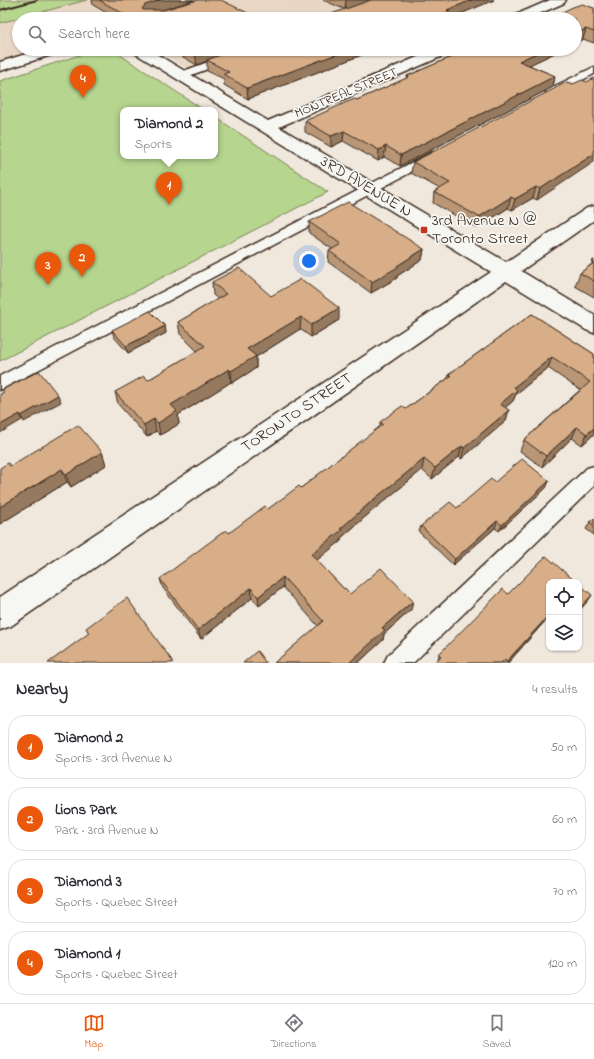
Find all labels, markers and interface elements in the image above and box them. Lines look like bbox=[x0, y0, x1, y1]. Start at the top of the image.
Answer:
search box bbox=[12, 12, 582, 56]
icon: search bbox=[26, 23, 48, 45]
text: Search here bbox=[58, 23, 130, 45]
street label: MONTREAL STREET bbox=[292, 63, 401, 123]
pin: 4 bbox=[70, 65, 96, 98]
popup bbox=[120, 107, 218, 159]
text: Diamond 2 bbox=[135, 113, 203, 135]
text: Sports bbox=[135, 135, 172, 154]
street label: 3RD AVENUE N bbox=[315, 150, 417, 224]
pin: 1 bbox=[156, 172, 182, 205]
place label: 3rd Avenue N @ Toronto Street bbox=[432, 209, 536, 251]
marker: 3rd Avenue N @ Toronto Street bbox=[419, 225, 429, 235]
pin: 2 bbox=[69, 244, 95, 277]
your location bbox=[299, 251, 319, 271]
pin: 3 bbox=[35, 252, 61, 285]
street label: TORONTO STREET bbox=[237, 367, 357, 459]
map controls bbox=[546, 579, 582, 651]
button: locate bbox=[546, 579, 582, 615]
button: layers bbox=[546, 615, 582, 651]
text: Nearby bbox=[16, 677, 68, 702]
text: 4 results bbox=[532, 680, 578, 699]
text: Diamond 2 bbox=[55, 727, 123, 749]
text: 1 bbox=[28, 738, 32, 757]
text: 50 m bbox=[551, 738, 577, 757]
text: Sports · 3rd Avenue N bbox=[55, 749, 172, 768]
text: Lions Park bbox=[55, 799, 117, 821]
text: 2 bbox=[27, 810, 33, 829]
text: 60 m bbox=[552, 810, 577, 829]
text: Park · 3rd Avenue N bbox=[55, 821, 159, 840]
text: Diamond 3 bbox=[55, 871, 122, 893]
text: 3 bbox=[27, 882, 33, 901]
text: 70 m bbox=[553, 882, 577, 901]
text: Sports · Quebec Street bbox=[55, 893, 178, 912]
text: Diamond 1 bbox=[55, 943, 121, 965]
text: 4 bbox=[27, 954, 33, 973]
text: 120 m bbox=[547, 954, 577, 973]
text: Sports · Quebec Street bbox=[55, 965, 178, 984]
tab: Map bbox=[83, 1012, 105, 1052]
tab: Directions bbox=[271, 1012, 316, 1052]
tab: Saved bbox=[482, 1012, 511, 1052]

